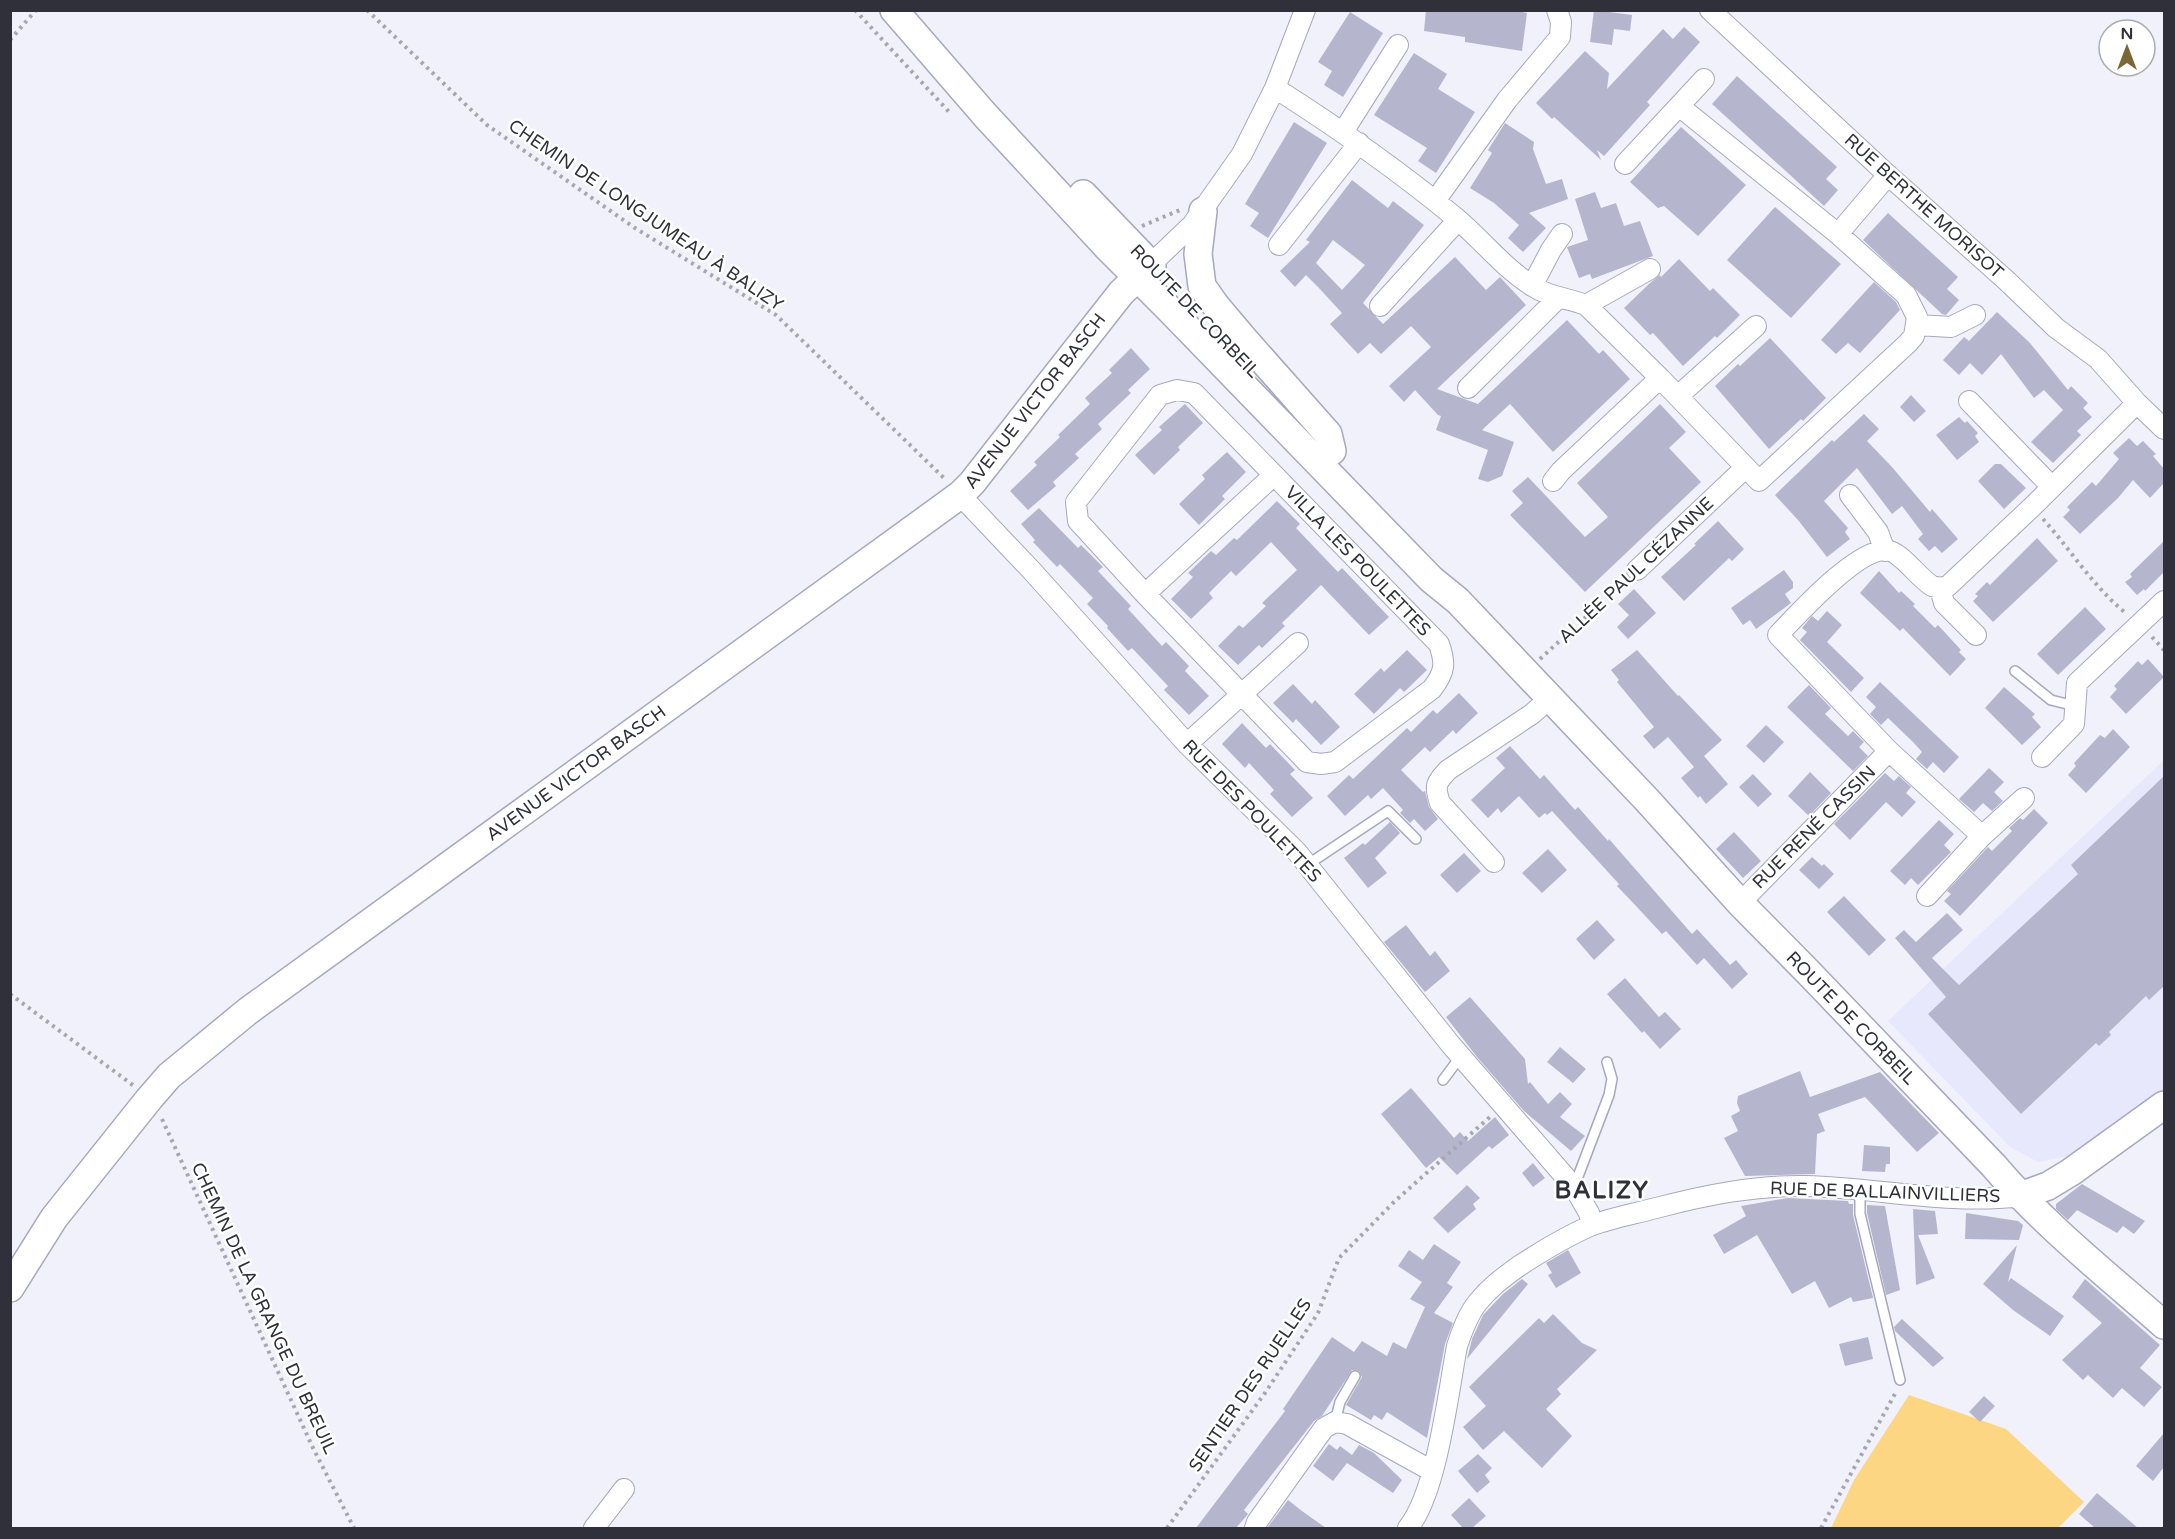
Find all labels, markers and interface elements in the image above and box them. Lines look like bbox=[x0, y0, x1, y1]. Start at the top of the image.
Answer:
north arrow bbox=[2097, 18, 2157, 78]
text: N bbox=[2121, 24, 2133, 44]
street label: CHEMIN DE LONGJUMEAU À BALIZY bbox=[504, 115, 788, 316]
street label: RUE BERTHE MORISOT bbox=[1840, 129, 2008, 283]
street label: ROUTE DE CORBEIL bbox=[1126, 240, 1265, 383]
street label: AVENUE VICTOR BASCH bbox=[960, 309, 1110, 493]
street label: VILLA LES POULETTES bbox=[1280, 481, 1436, 641]
street label: ALLÉE PAUL CÉZANNE bbox=[1554, 492, 1718, 648]
street label: AVENUE VICTOR BASCH bbox=[482, 700, 670, 846]
street label: RUE DES POULETTES bbox=[1178, 735, 1326, 887]
street label: RUE RENÉ CASSIN bbox=[1748, 761, 1880, 893]
street label: ROUTE DE CORBEIL bbox=[1782, 947, 1921, 1090]
street label: CHEMIN DE LA GRANGE DU BREUIL bbox=[187, 1159, 342, 1458]
district label: BALIZY bbox=[1555, 1176, 1649, 1205]
street label: RUE DE BALLAINVILLIERS bbox=[1769, 1177, 2001, 1207]
street label: SENTIER DES RUELLES bbox=[1184, 1294, 1316, 1476]

